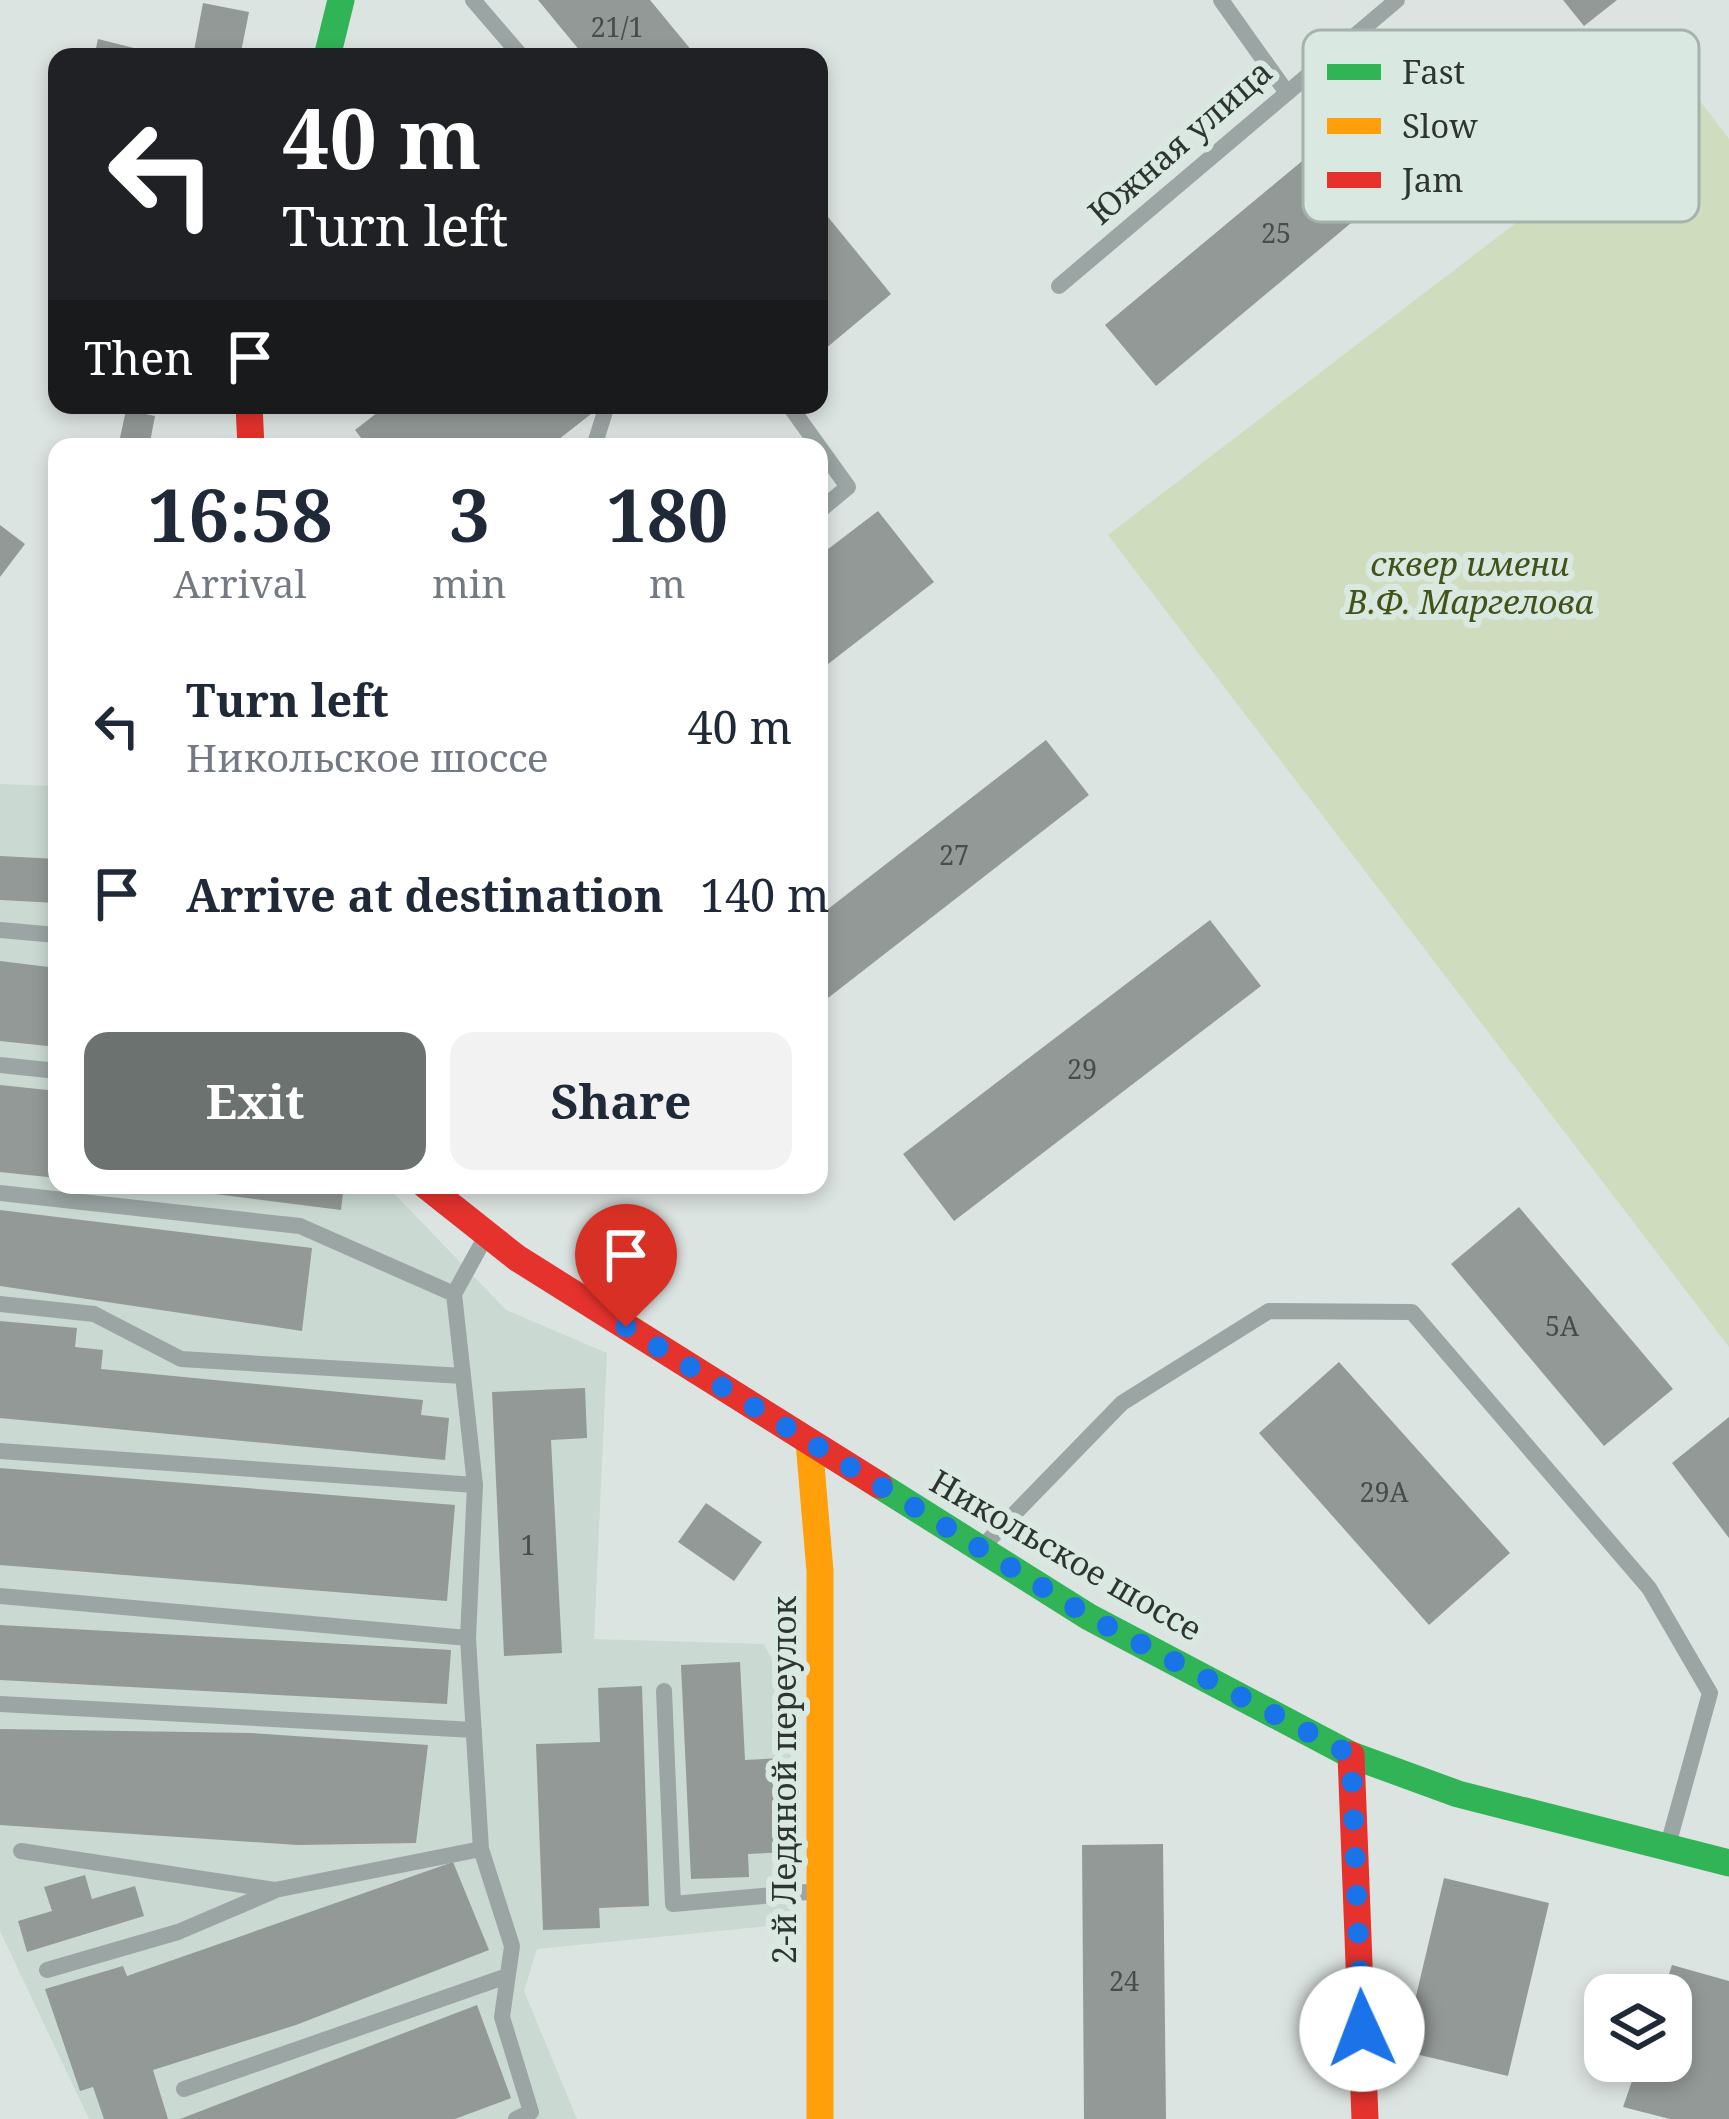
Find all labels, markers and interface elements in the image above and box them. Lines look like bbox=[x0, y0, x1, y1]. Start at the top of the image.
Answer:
house number: 21/1 bbox=[590, 8, 644, 45]
legend bbox=[1303, 30, 1699, 222]
street label: Южная улица bbox=[1078, 49, 1281, 234]
text: Fast bbox=[1402, 49, 1465, 94]
text: 40 m bbox=[282, 79, 482, 194]
icon: left bbox=[84, 96, 240, 252]
text: Slow bbox=[1402, 103, 1478, 148]
text: Jam bbox=[1401, 157, 1464, 202]
text: Turn left bbox=[282, 188, 508, 262]
house number: 25 bbox=[1261, 214, 1291, 251]
icon: arrive bbox=[217, 324, 283, 390]
text: Then bbox=[84, 327, 193, 388]
text: 16:58 bbox=[148, 465, 332, 563]
text: 3 bbox=[449, 465, 490, 563]
text: 180 bbox=[606, 465, 728, 563]
park label: сквер имени В.Ф. Маргелова bbox=[1345, 541, 1594, 624]
text: Arrival bbox=[173, 556, 307, 609]
text: min bbox=[432, 556, 507, 609]
text: m bbox=[649, 556, 686, 609]
text: Turn left bbox=[186, 669, 389, 730]
icon: left bbox=[84, 693, 150, 759]
text: 40 m bbox=[687, 696, 792, 757]
text: Никольское шоссе bbox=[186, 730, 548, 783]
house number: 27 bbox=[939, 836, 969, 873]
icon: arrive bbox=[84, 861, 150, 927]
text: Arrive at destination bbox=[186, 864, 664, 925]
text: 140 m bbox=[700, 864, 830, 925]
button: Exit bbox=[84, 1032, 426, 1170]
button: Share bbox=[450, 1032, 792, 1170]
house number: 29 bbox=[1067, 1050, 1097, 1087]
pin bbox=[575, 1204, 677, 1327]
icon: arrive bbox=[593, 1222, 659, 1288]
house number: 5А bbox=[1545, 1307, 1580, 1344]
street label: Никольское шоссе bbox=[922, 1458, 1210, 1651]
house number: 29А bbox=[1359, 1473, 1410, 1510]
house number: 1 bbox=[520, 1526, 536, 1563]
street label: 2-й Ледяной переулок bbox=[761, 1595, 806, 1964]
house number: 24 bbox=[1109, 1962, 1139, 1999]
position arrow bbox=[1299, 1966, 1425, 2092]
map controls bbox=[1584, 1974, 1692, 2082]
button: layers bbox=[1584, 1974, 1692, 2082]

